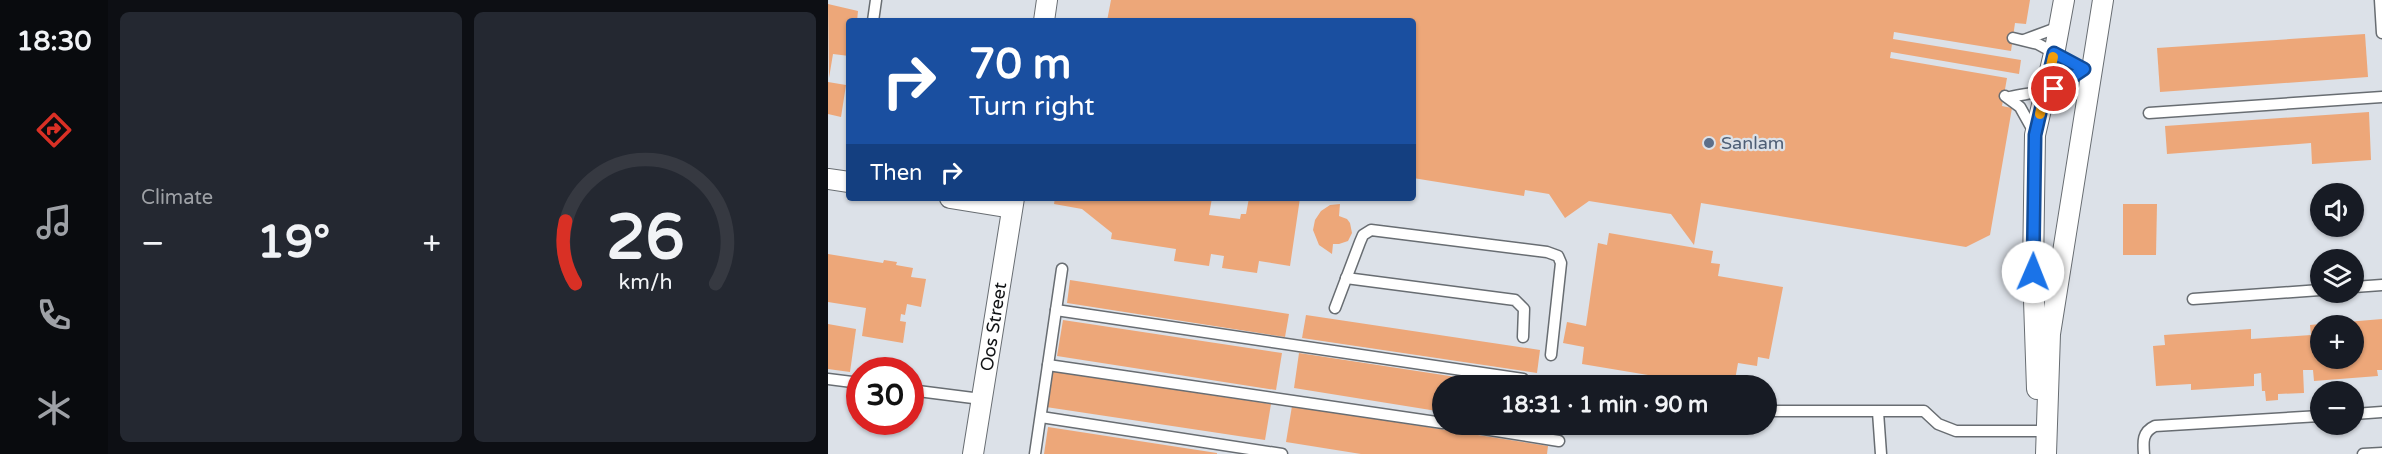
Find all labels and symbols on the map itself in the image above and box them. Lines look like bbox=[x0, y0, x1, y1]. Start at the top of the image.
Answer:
pin bbox=[2028, 63, 2079, 114]
place label: Sanlam bbox=[1721, 132, 1784, 154]
marker: Sanlam bbox=[1702, 136, 1716, 150]
position arrow bbox=[2001, 240, 2065, 304]
street label: Oos Street bbox=[975, 280, 1011, 373]
speed limit sign: 30 bbox=[846, 357, 924, 435]

